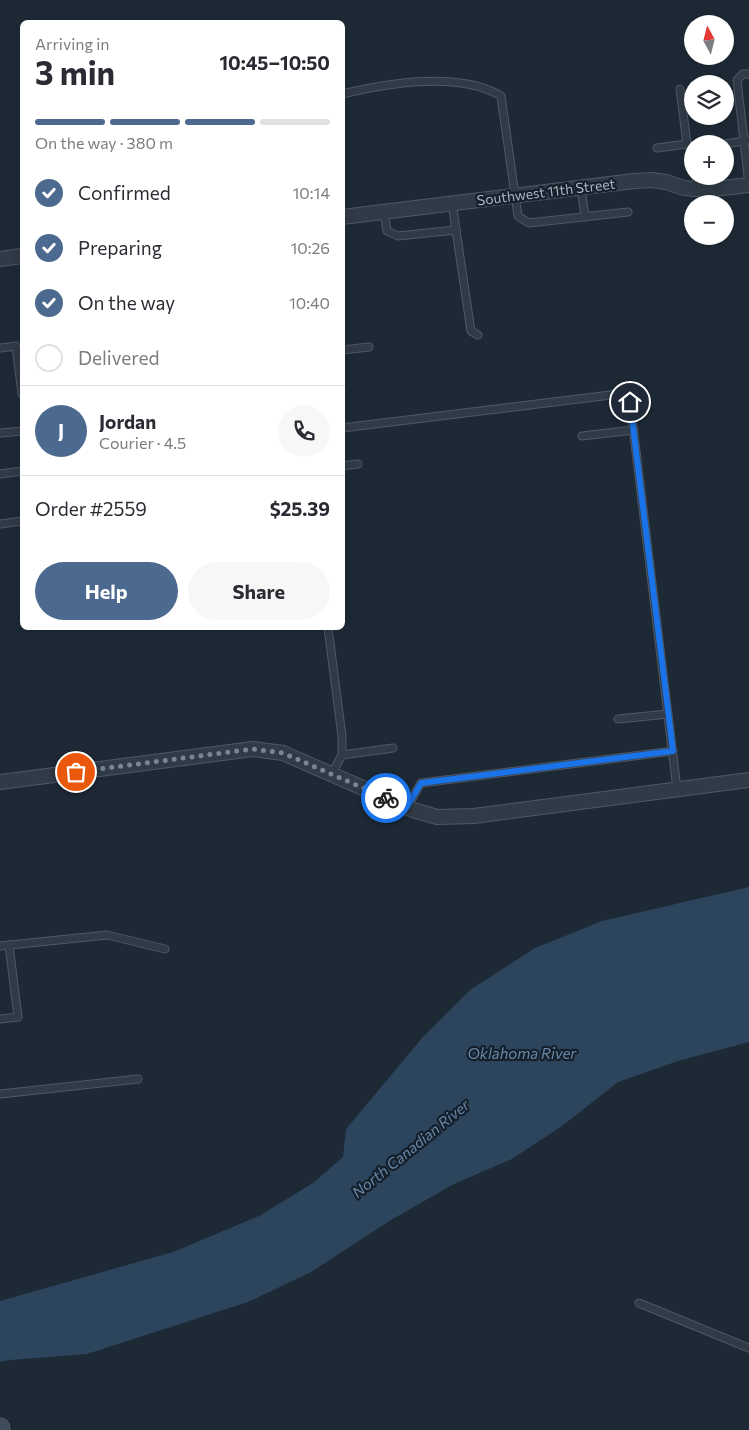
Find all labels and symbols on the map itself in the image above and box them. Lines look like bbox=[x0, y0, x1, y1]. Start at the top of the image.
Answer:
north arrow bbox=[684, 15, 734, 65]
street label: Southwest 11th Street bbox=[476, 175, 616, 208]
pin bbox=[609, 381, 651, 423]
pin bbox=[55, 751, 97, 793]
courier bbox=[361, 773, 411, 823]
water label: Oklahoma River bbox=[468, 1044, 577, 1062]
water label: North Canadian River bbox=[348, 1095, 473, 1201]

